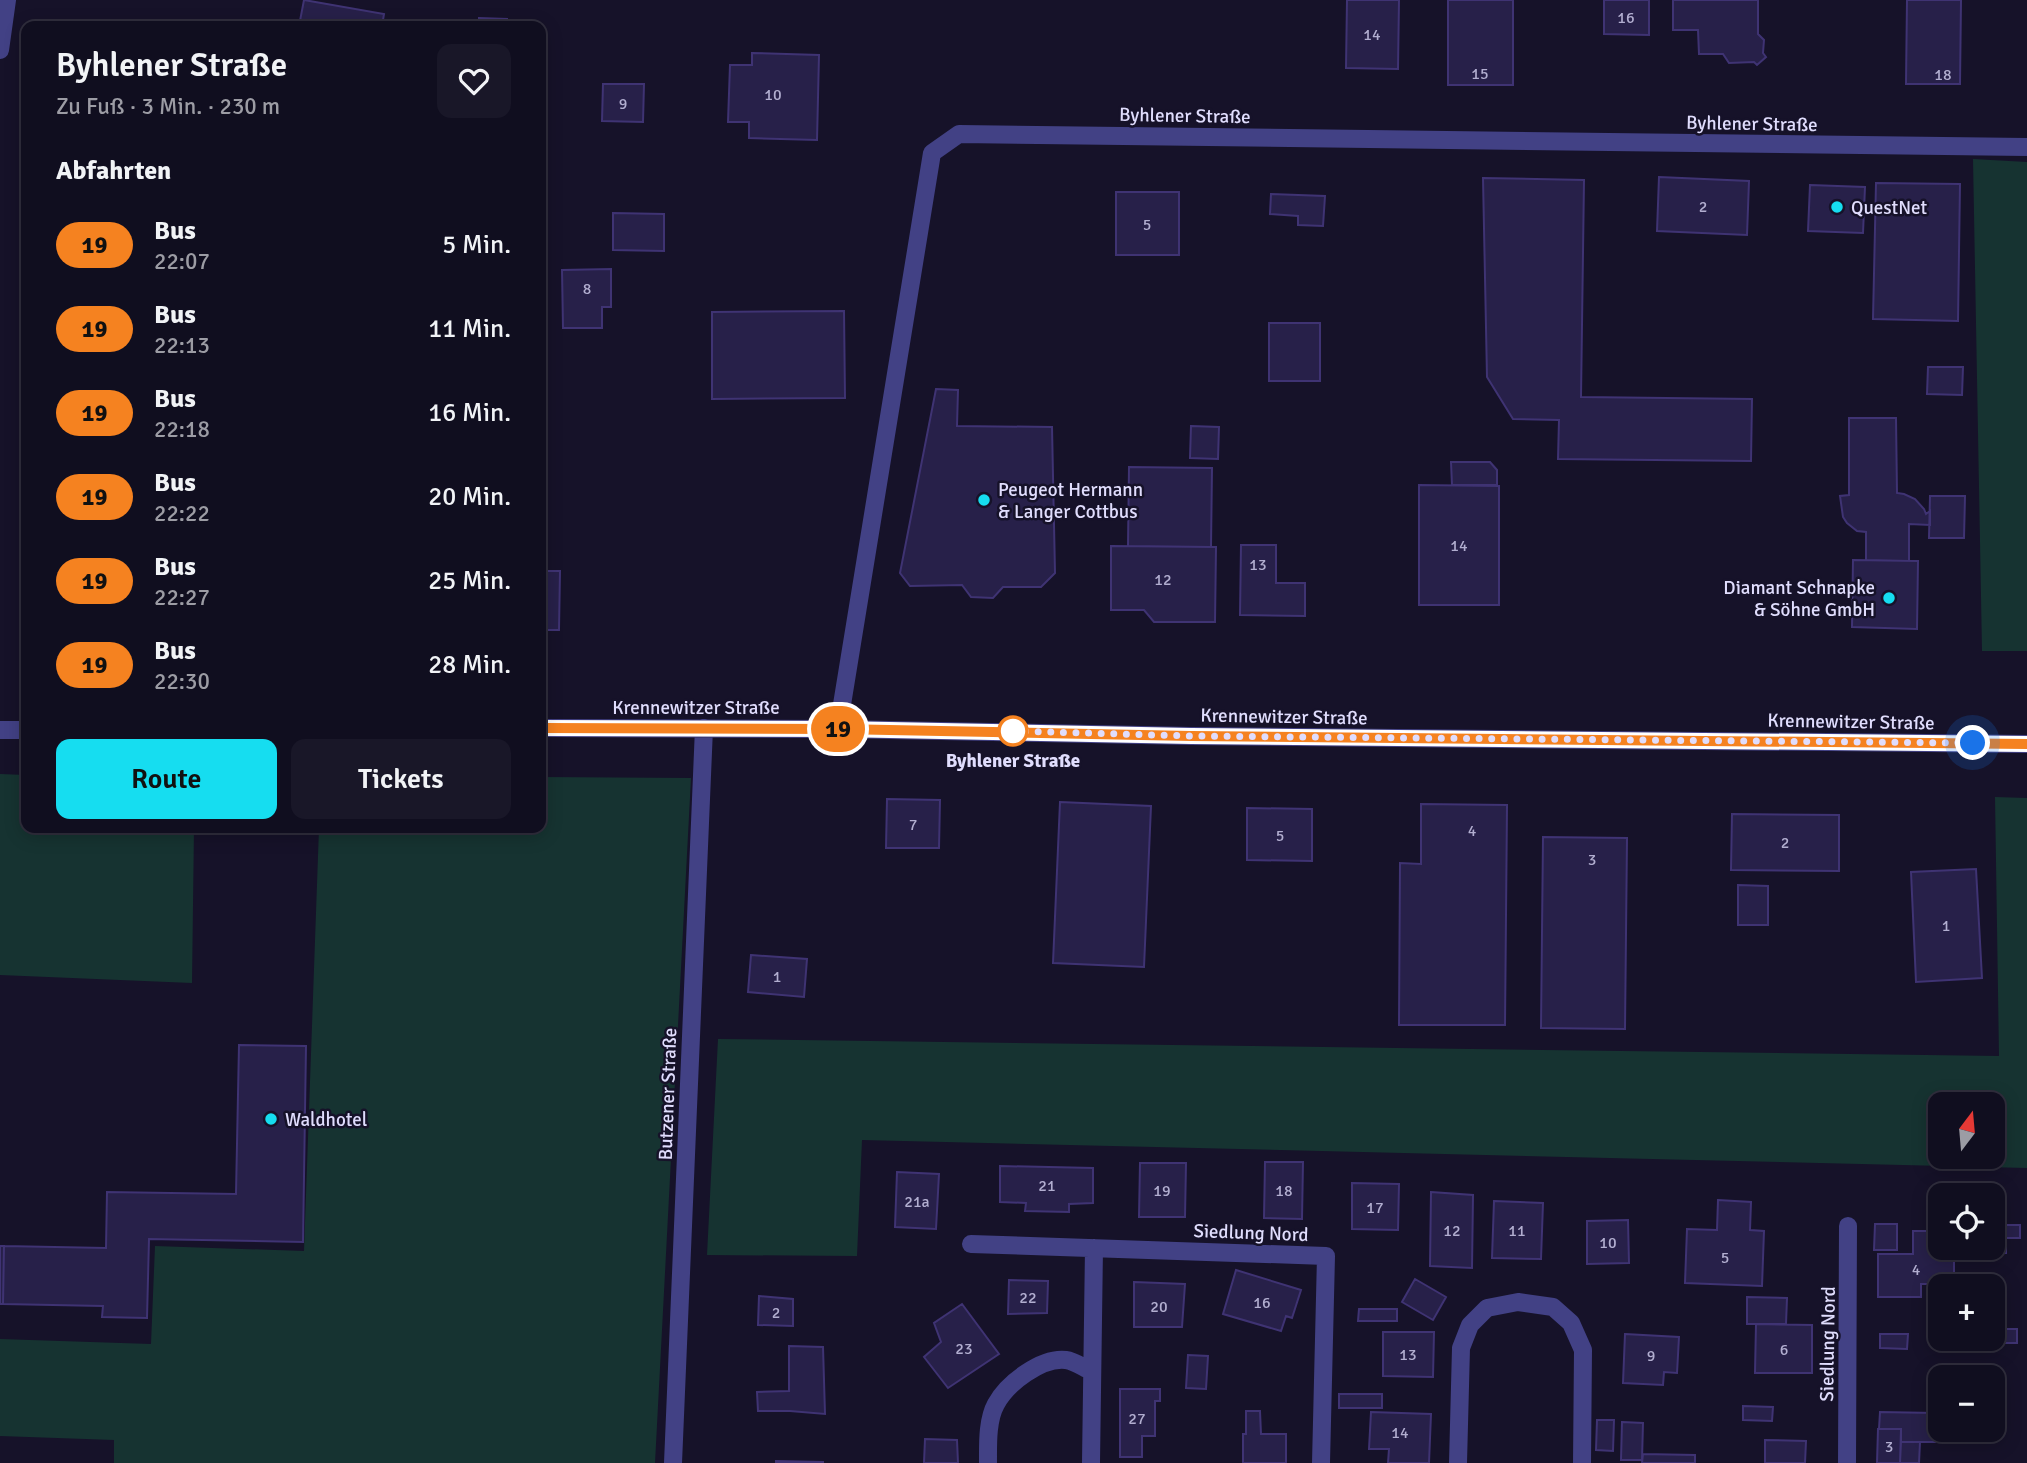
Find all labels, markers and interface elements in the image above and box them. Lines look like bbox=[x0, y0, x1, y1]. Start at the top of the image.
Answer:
house number: 16 bbox=[1617, 8, 1635, 28]
house number: 14 bbox=[1363, 25, 1381, 45]
button: heart bbox=[437, 44, 511, 118]
text: Byhlener Straße bbox=[56, 45, 287, 86]
house number: 15 bbox=[1471, 64, 1489, 84]
house number: 18 bbox=[1934, 65, 1952, 85]
house number: 10 bbox=[764, 85, 782, 105]
text: Zu Fuß · 3 Min. · 230 m bbox=[56, 92, 280, 121]
house number: 9 bbox=[619, 94, 627, 114]
street label: Byhlener Straße bbox=[1119, 103, 1251, 129]
street label: Byhlener Straße bbox=[1686, 111, 1818, 137]
text: Abfahrten bbox=[56, 155, 171, 187]
place label: QuestNet bbox=[1851, 196, 1928, 220]
house number: 2 bbox=[1699, 197, 1707, 217]
marker: QuestNet bbox=[1829, 199, 1845, 215]
text: Bus bbox=[154, 215, 196, 247]
house number: 5 bbox=[1143, 215, 1151, 235]
text: 5 Min. bbox=[442, 229, 511, 261]
text: 19 bbox=[82, 230, 107, 260]
text: 22:07 bbox=[154, 247, 210, 276]
house number: 8 bbox=[583, 279, 591, 299]
text: Bus bbox=[154, 299, 196, 331]
text: 11 Min. bbox=[428, 313, 511, 345]
text: 19 bbox=[82, 314, 107, 344]
text: 22:13 bbox=[154, 331, 210, 360]
text: Bus bbox=[154, 383, 196, 415]
text: 16 Min. bbox=[428, 397, 511, 429]
text: 19 bbox=[82, 398, 107, 428]
text: 22:18 bbox=[154, 415, 210, 444]
text: Bus bbox=[154, 467, 196, 499]
place label: Peugeot Hermann & Langer Cottbus bbox=[998, 478, 1143, 524]
text: 20 Min. bbox=[428, 481, 511, 513]
text: 19 bbox=[82, 482, 107, 512]
marker: Peugeot Hermann & Langer Cottbus bbox=[976, 492, 992, 508]
text: 22:22 bbox=[154, 499, 210, 528]
house number: 14 bbox=[1450, 536, 1468, 556]
text: Bus bbox=[154, 551, 196, 583]
house number: 13 bbox=[1249, 555, 1267, 575]
text: 25 Min. bbox=[428, 565, 511, 597]
text: 19 bbox=[82, 566, 107, 596]
house number: 12 bbox=[1154, 570, 1172, 590]
place label: Diamant Schnapke & Söhne GmbH bbox=[1723, 576, 1875, 622]
text: 22:27 bbox=[154, 583, 210, 612]
marker: Diamant Schnapke & Söhne GmbH bbox=[1881, 590, 1897, 606]
text: Bus bbox=[154, 635, 196, 667]
text: 28 Min. bbox=[428, 649, 511, 681]
text: 19 bbox=[82, 650, 107, 680]
text: 22:30 bbox=[154, 667, 210, 696]
street label: Krennewitzer Straße bbox=[612, 696, 780, 720]
street label: Krennewitzer Straße bbox=[1200, 704, 1368, 730]
line badge: 19 bbox=[806, 706, 870, 752]
street label: Krennewitzer Straße bbox=[1767, 709, 1935, 735]
text: 19 bbox=[825, 714, 851, 744]
marker: Byhlener Straße bbox=[998, 716, 1028, 746]
your location bbox=[1955, 725, 1990, 760]
button: Route bbox=[56, 739, 277, 819]
button: Tickets bbox=[291, 739, 511, 819]
place label: Byhlener Straße bbox=[946, 749, 1080, 773]
house number: 7 bbox=[909, 815, 917, 835]
house number: 4 bbox=[1468, 821, 1477, 841]
house number: 5 bbox=[1276, 826, 1284, 846]
house number: 2 bbox=[1781, 833, 1789, 853]
house number: 3 bbox=[1588, 850, 1596, 870]
house number: 1 bbox=[1942, 916, 1950, 936]
house number: 1 bbox=[773, 967, 781, 987]
street label: Butzener Straße bbox=[654, 1027, 682, 1161]
north arrow bbox=[1928, 1092, 2006, 1169]
map controls bbox=[1928, 1092, 2005, 1442]
place label: Waldhotel bbox=[285, 1108, 367, 1132]
marker: Waldhotel bbox=[263, 1111, 279, 1127]
house number: 21 bbox=[1038, 1176, 1056, 1196]
house number: 19 bbox=[1153, 1181, 1171, 1201]
house number: 18 bbox=[1275, 1181, 1293, 1201]
button: locate bbox=[1928, 1183, 2005, 1260]
house number: 21a bbox=[904, 1192, 930, 1212]
house number: 17 bbox=[1366, 1198, 1384, 1218]
street label: Siedlung Nord bbox=[1193, 1219, 1309, 1247]
house number: 12 bbox=[1443, 1221, 1461, 1241]
house number: 11 bbox=[1508, 1221, 1526, 1241]
house number: 10 bbox=[1599, 1233, 1617, 1253]
house number: 5 bbox=[1721, 1248, 1729, 1268]
house number: 4 bbox=[1912, 1260, 1921, 1280]
button: + bbox=[1928, 1274, 2005, 1351]
street label: Siedlung Nord bbox=[1815, 1286, 1841, 1402]
house number: 22 bbox=[1019, 1288, 1037, 1308]
house number: 16 bbox=[1253, 1293, 1271, 1313]
house number: 20 bbox=[1150, 1297, 1168, 1317]
house number: 2 bbox=[772, 1303, 780, 1323]
house number: 23 bbox=[955, 1339, 973, 1359]
house number: 6 bbox=[1780, 1340, 1788, 1360]
house number: 13 bbox=[1399, 1345, 1417, 1365]
house number: 9 bbox=[1647, 1346, 1655, 1366]
button: − bbox=[1928, 1365, 2005, 1442]
house number: 27 bbox=[1128, 1409, 1146, 1429]
house number: 14 bbox=[1391, 1423, 1409, 1443]
house number: 3 bbox=[1885, 1437, 1893, 1457]

